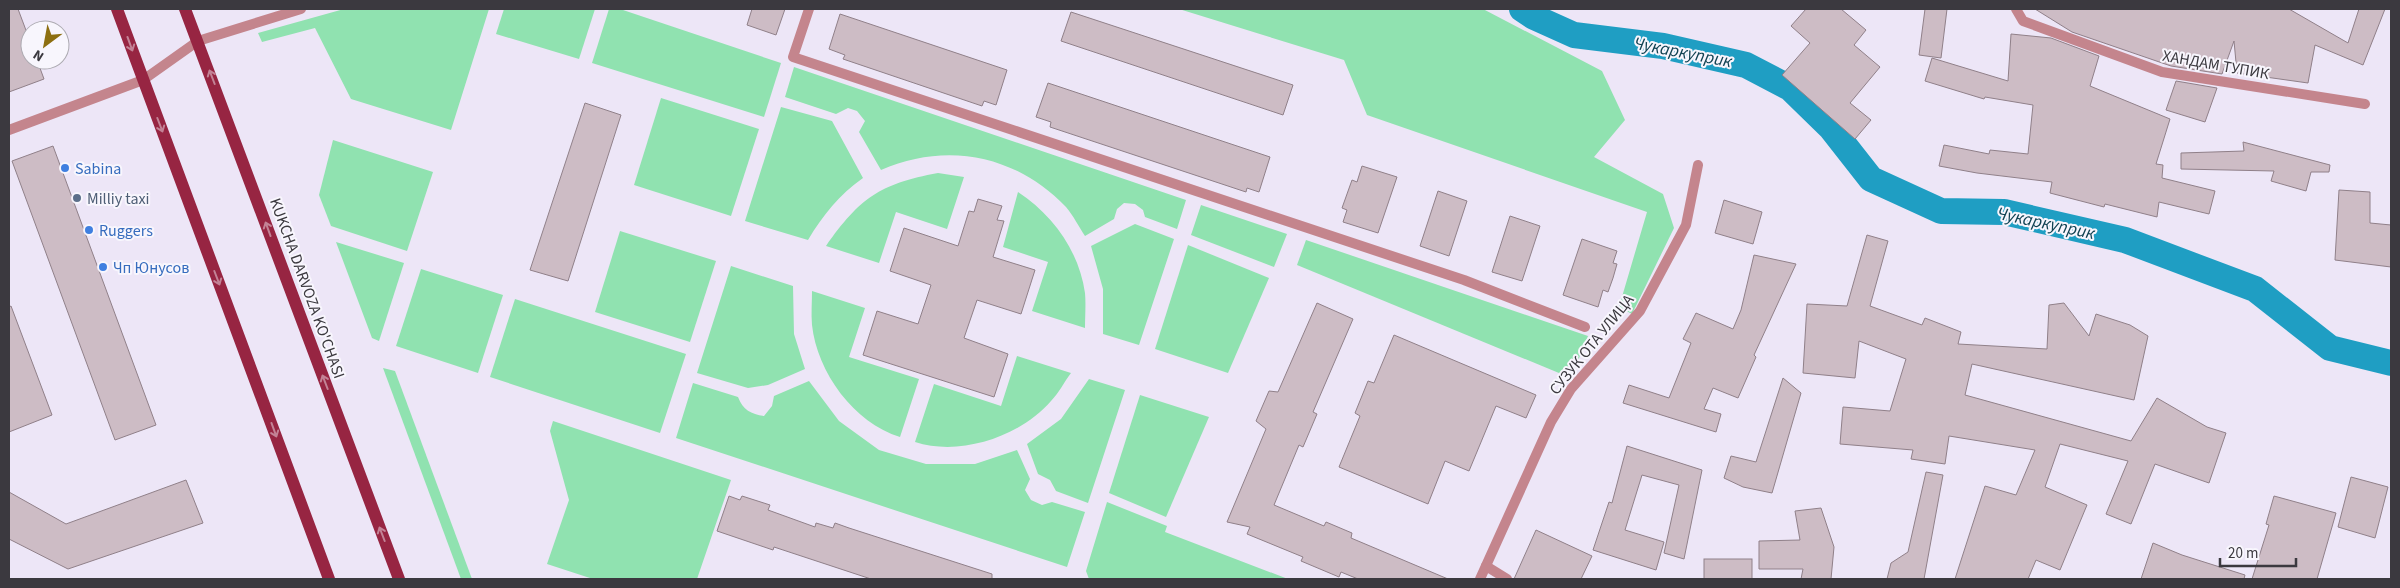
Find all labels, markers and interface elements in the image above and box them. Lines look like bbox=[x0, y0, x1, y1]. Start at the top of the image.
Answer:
north arrow bbox=[20, 20, 70, 70]
water label: Чукаркуприк bbox=[1632, 31, 1735, 74]
one-way arrow bbox=[126, 36, 135, 51]
text: N bbox=[29, 44, 48, 66]
street label: ХАНДАМ ТУПИК bbox=[2161, 45, 2272, 85]
one-way arrow bbox=[207, 70, 216, 85]
one-way arrow bbox=[156, 117, 165, 133]
place label: Sabina bbox=[75, 158, 121, 180]
marker: Sabina bbox=[59, 162, 71, 174]
place label: Milliy taxi bbox=[87, 188, 150, 210]
marker: Milliy taxi bbox=[71, 192, 83, 204]
street label: KUKCHA DARVOZA KO'CHASI bbox=[264, 195, 350, 382]
water label: Чукаркуприк bbox=[1995, 201, 2098, 246]
place label: Ruggers bbox=[99, 220, 153, 242]
one-way arrow bbox=[263, 222, 272, 237]
marker: Ruggers bbox=[83, 224, 95, 236]
place label: Чп Юнусов bbox=[113, 257, 189, 279]
marker: Чп Юнусов bbox=[97, 261, 109, 273]
one-way arrow bbox=[213, 269, 222, 285]
street label: СУЗУК ОТА УЛИЦА bbox=[1544, 290, 1639, 399]
one-way arrow bbox=[319, 374, 328, 389]
one-way arrow bbox=[270, 422, 279, 437]
one-way arrow bbox=[377, 526, 386, 542]
scale bar bbox=[2220, 536, 2296, 568]
text: 20 m bbox=[2228, 543, 2258, 564]

